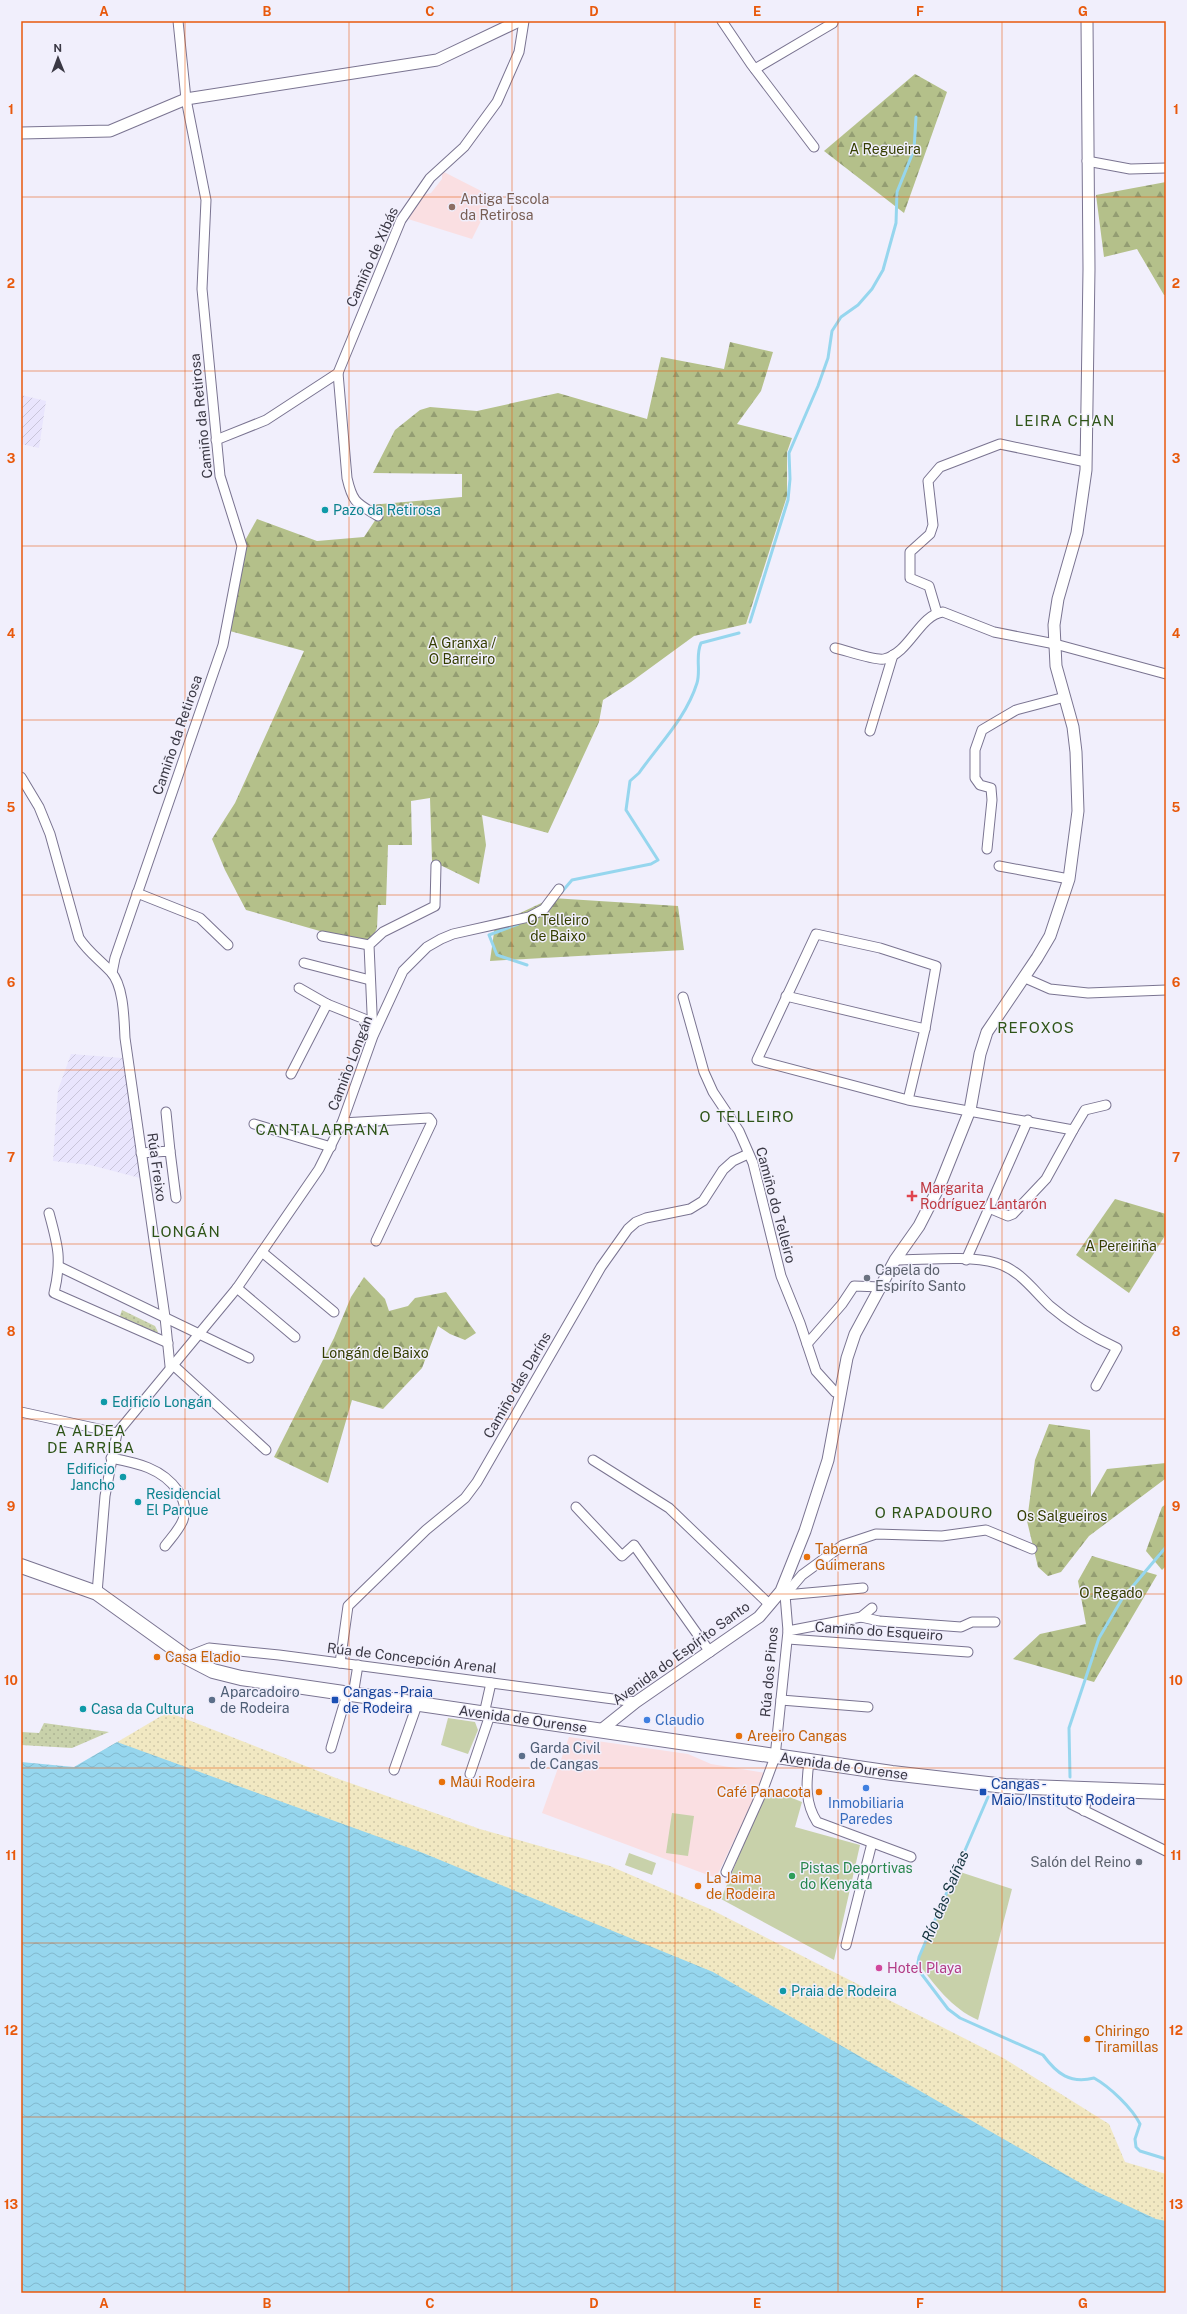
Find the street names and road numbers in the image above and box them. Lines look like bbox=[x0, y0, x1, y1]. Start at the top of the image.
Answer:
street label: Camiño de Xibás bbox=[343, 204, 401, 310]
street label: Camiño da Retirosa bbox=[186, 353, 216, 479]
street label: Camiño da Retirosa bbox=[149, 673, 205, 797]
street label: Camiño Longán bbox=[325, 1013, 375, 1113]
street label: Rúa Freixo bbox=[144, 1132, 170, 1202]
street label: Camiño do Telleiro bbox=[753, 1145, 799, 1265]
street label: Camiño das Daríns bbox=[480, 1329, 554, 1441]
street label: Avenida do Espírito Santo bbox=[609, 1598, 753, 1708]
street label: Camiño do Esqueiro bbox=[814, 1619, 944, 1643]
street label: Rúa dos Pinos bbox=[757, 1626, 781, 1718]
street label: Rúa de Concepción Arenal bbox=[326, 1640, 498, 1676]
street label: Avenida de Ourense bbox=[458, 1702, 588, 1736]
street label: Avenida de Ourense bbox=[779, 1749, 909, 1783]

